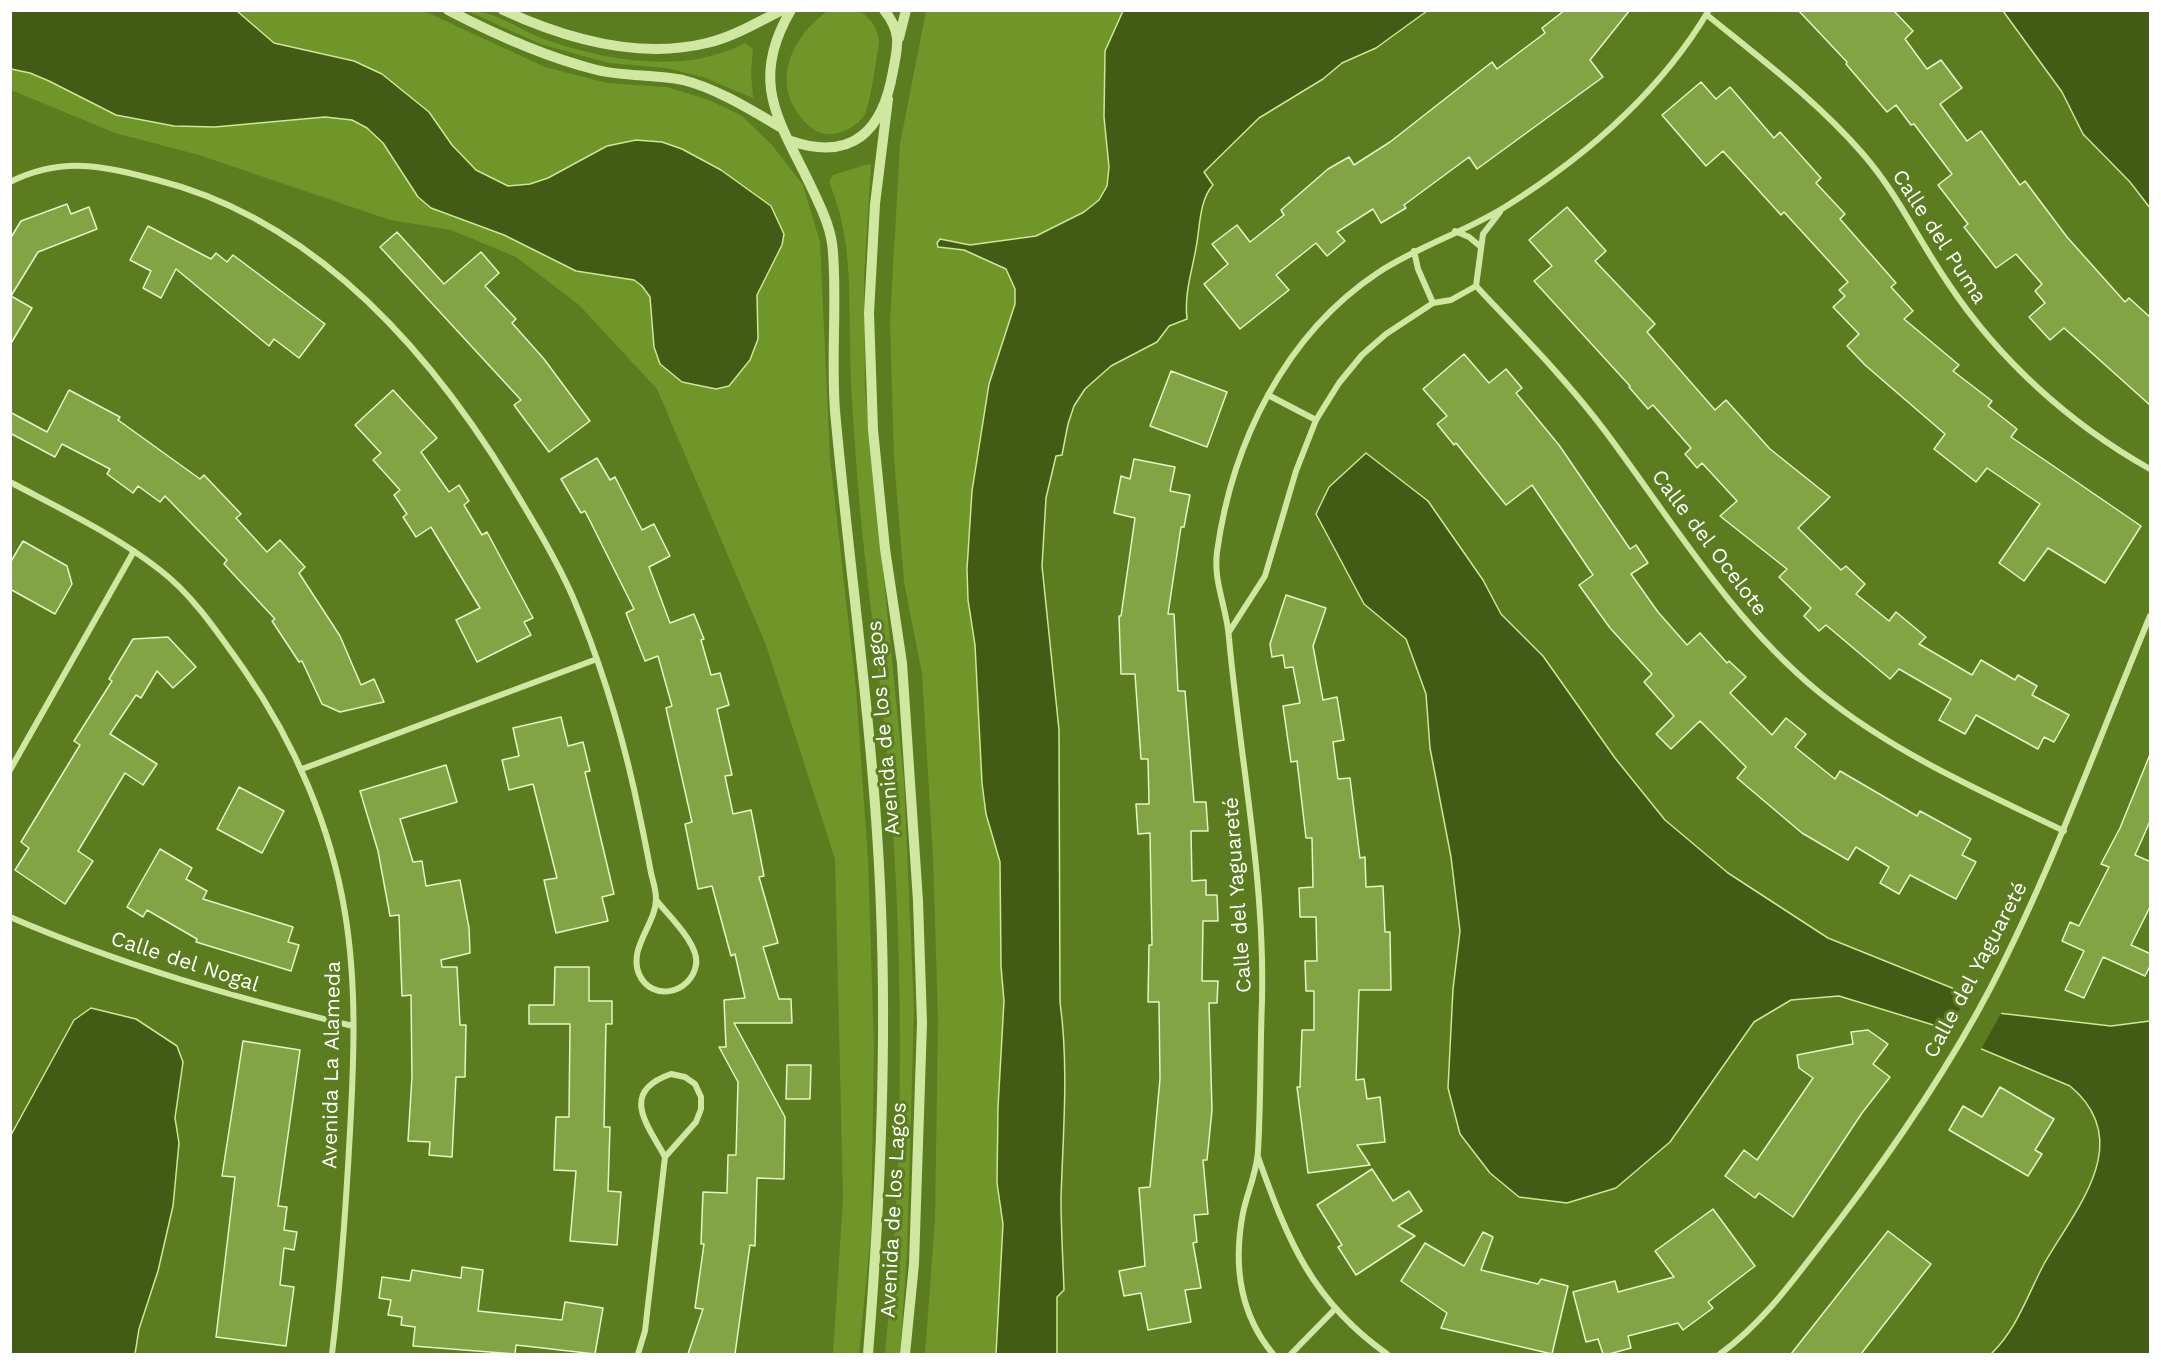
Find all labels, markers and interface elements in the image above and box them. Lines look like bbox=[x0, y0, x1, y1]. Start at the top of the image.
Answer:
street label: Calle del Puma bbox=[1886, 165, 1992, 309]
street label: Calle del Ocelote bbox=[1646, 465, 1772, 621]
street label: Avenida de los Lagos bbox=[862, 619, 906, 837]
street label: Calle del Yaguareté bbox=[1219, 796, 1257, 994]
street label: Calle del Yaguareté bbox=[1919, 877, 2033, 1063]
street label: Calle del Nogal bbox=[108, 926, 262, 998]
street label: Avenida La Alameda bbox=[318, 961, 346, 1169]
street label: Avenida de los Lagos bbox=[876, 1101, 912, 1319]

